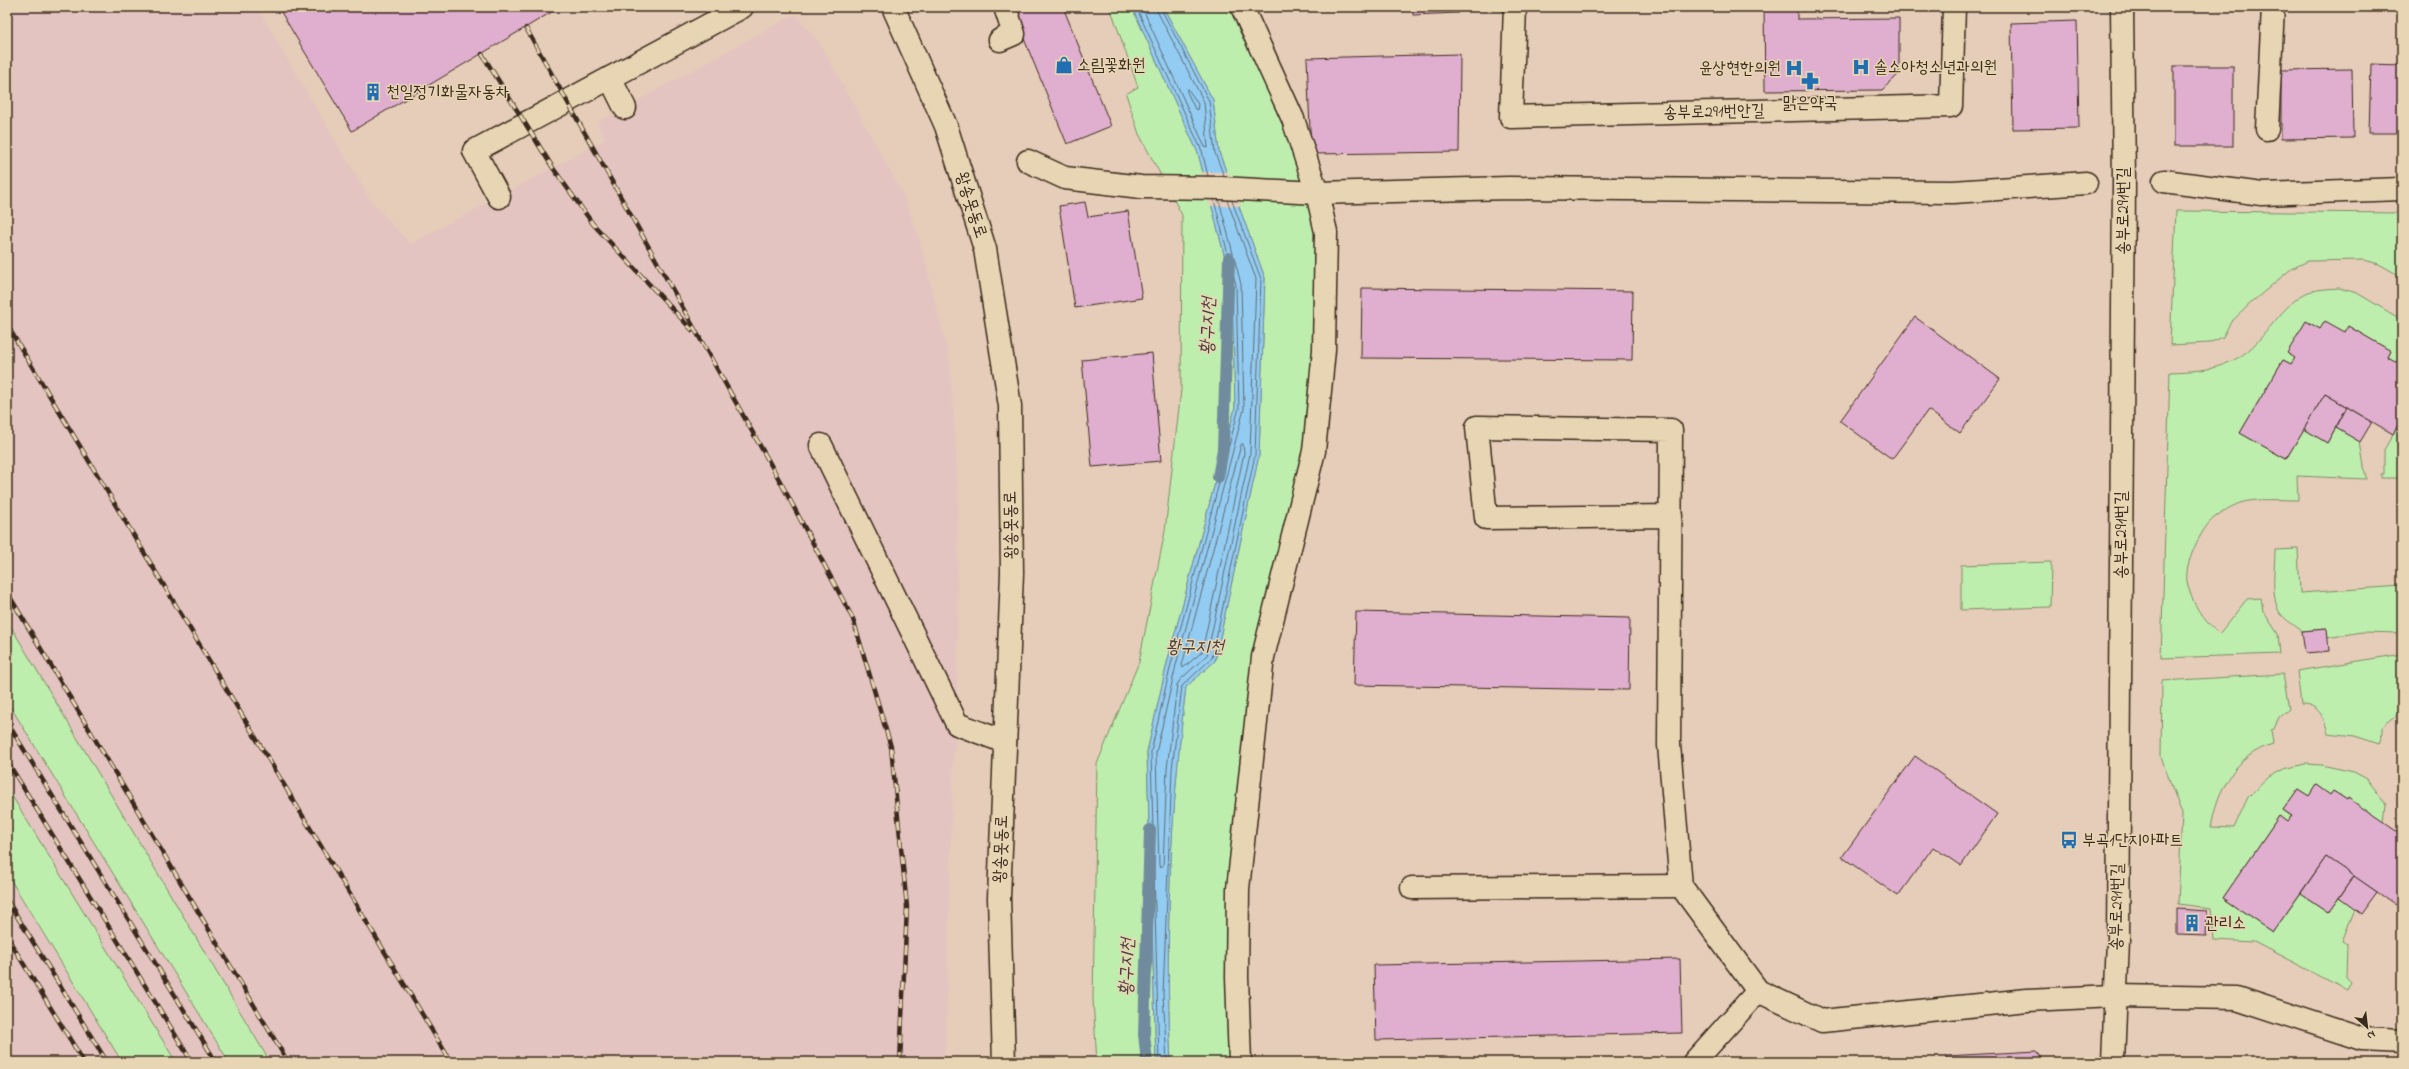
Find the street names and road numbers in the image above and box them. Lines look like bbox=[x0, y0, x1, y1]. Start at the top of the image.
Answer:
street label: 송부로291번안길 bbox=[1663, 99, 1765, 125]
street label: 송부로291번길 bbox=[2111, 167, 2136, 255]
street label: 왕송못동로 bbox=[949, 169, 993, 241]
street label: 왕송못동로 bbox=[998, 491, 1024, 559]
street label: 송부로291번길 bbox=[2109, 491, 2134, 579]
street label: 왕송못동로 bbox=[987, 814, 1015, 884]
street label: 송부로291번길 bbox=[2104, 863, 2130, 951]

